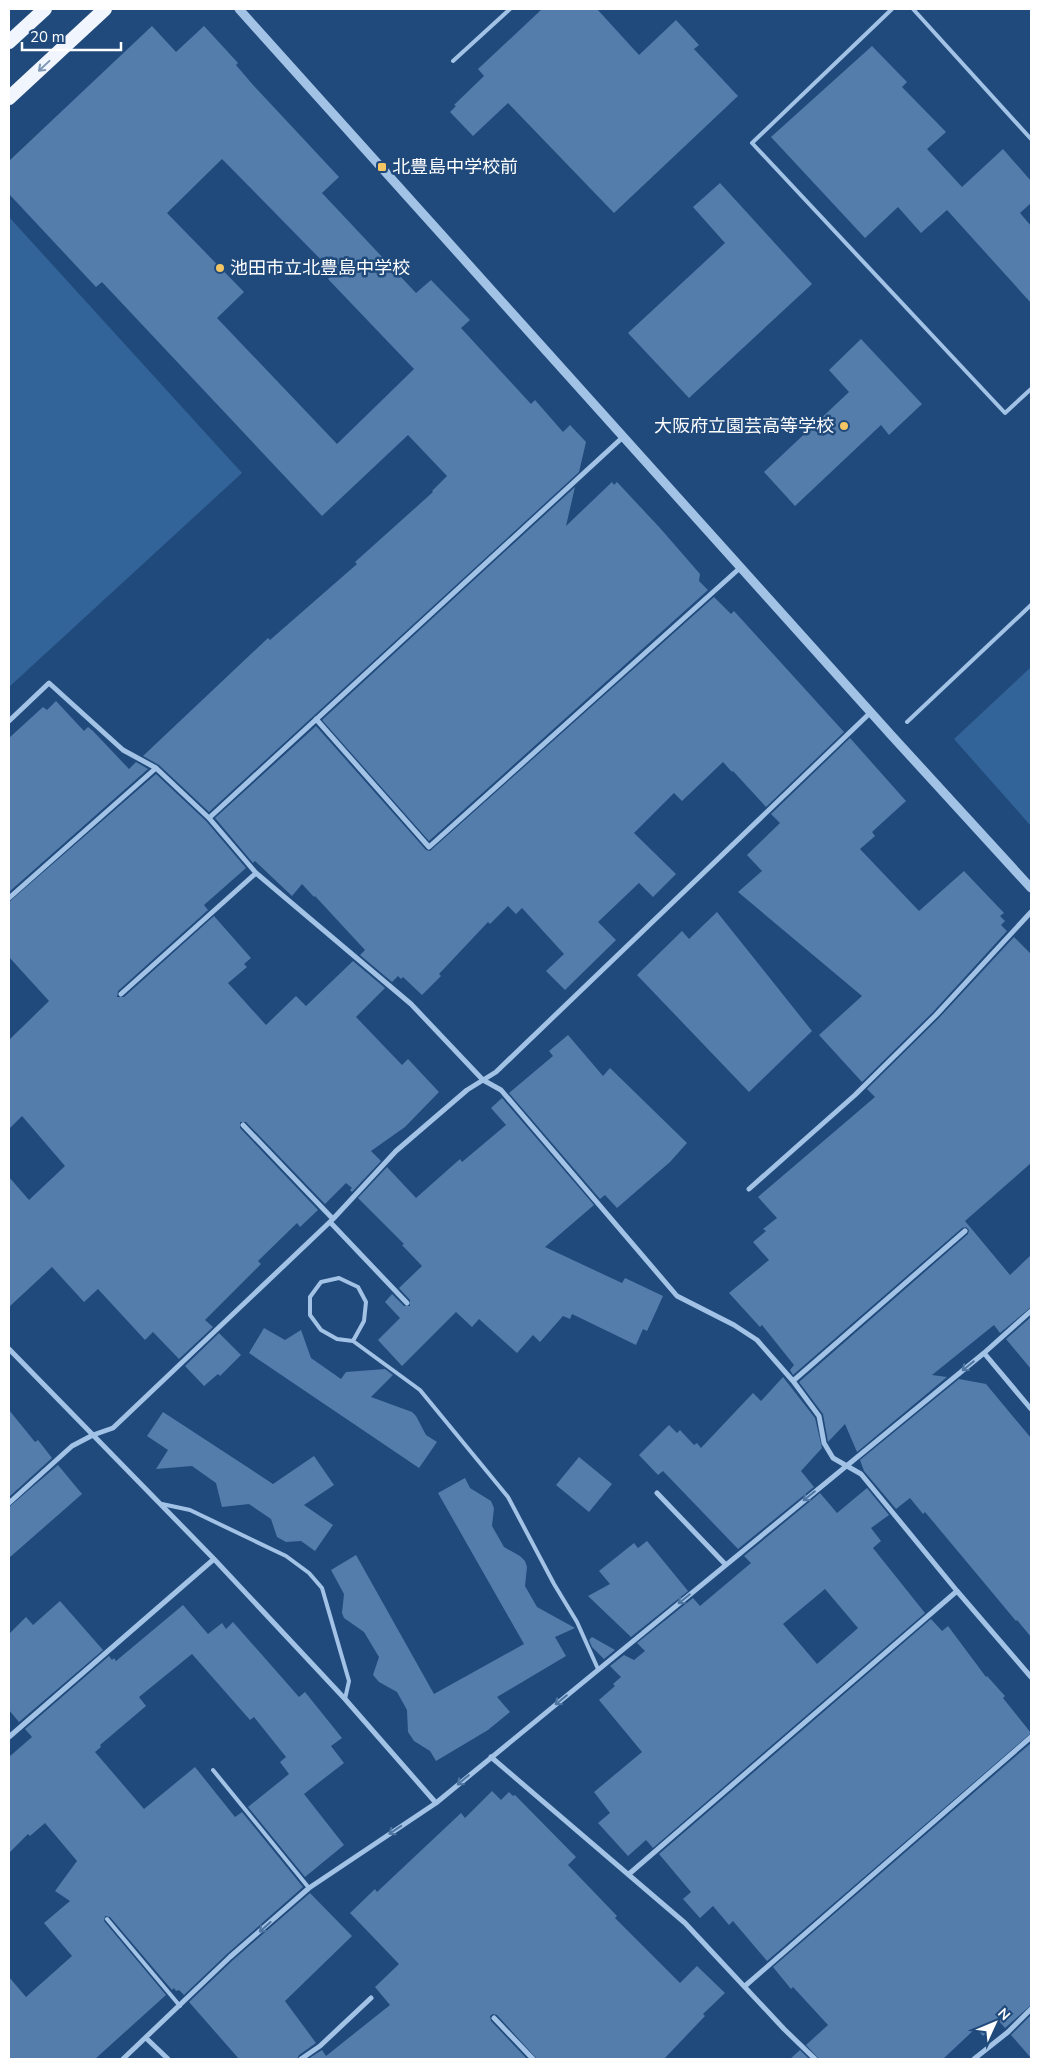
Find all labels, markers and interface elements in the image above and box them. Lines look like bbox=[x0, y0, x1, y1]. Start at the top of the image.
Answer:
scale bar bbox=[22, 20, 121, 52]
text: 20 m bbox=[30, 27, 65, 47]
one-way arrow bbox=[37, 60, 50, 72]
place label: 北豊島中学校前 bbox=[392, 155, 518, 179]
marker: 北豊島中学校前 bbox=[376, 161, 388, 173]
place label: 池田市立北豊島中学校 bbox=[230, 256, 410, 280]
marker: 池田市立北豊島中学校 bbox=[214, 262, 226, 274]
place label: 大阪府立園芸高等学校 bbox=[654, 414, 834, 438]
marker: 大阪府立園芸高等学校 bbox=[838, 420, 850, 432]
one-way arrow bbox=[962, 1360, 975, 1371]
one-way arrow bbox=[803, 1491, 816, 1502]
one-way arrow bbox=[677, 1594, 690, 1605]
one-way arrow bbox=[554, 1694, 567, 1705]
one-way arrow bbox=[457, 1774, 470, 1785]
one-way arrow bbox=[389, 1825, 403, 1835]
one-way arrow bbox=[259, 1921, 272, 1933]
north arrow bbox=[970, 1998, 1020, 2048]
text: N bbox=[994, 2004, 1014, 2025]

